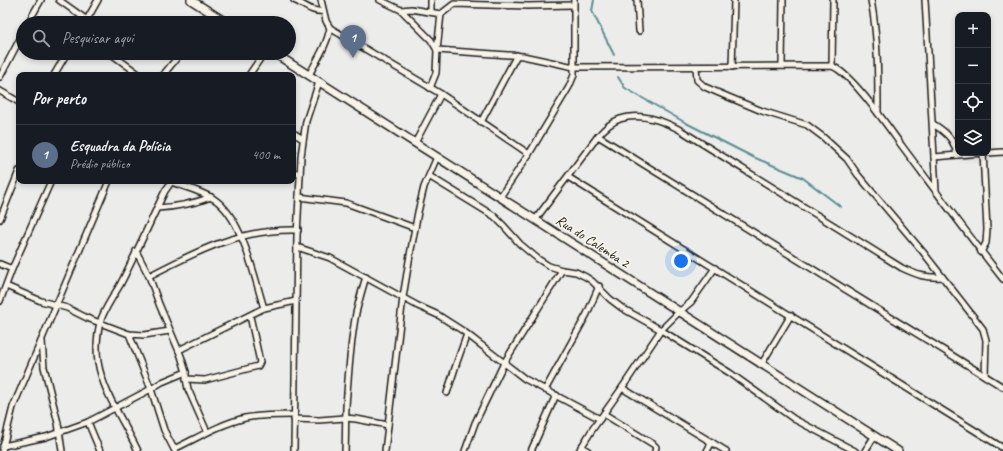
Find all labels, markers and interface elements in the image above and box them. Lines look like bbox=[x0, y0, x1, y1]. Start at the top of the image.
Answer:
map controls bbox=[955, 12, 991, 156]
button: + bbox=[955, 12, 991, 48]
search box bbox=[16, 16, 296, 60]
pin: 1 bbox=[340, 25, 366, 58]
icon: search bbox=[30, 27, 52, 49]
text: Pesquisar aqui bbox=[62, 29, 133, 48]
button: − bbox=[955, 48, 991, 84]
button: locate bbox=[955, 84, 991, 120]
text: Por perto bbox=[32, 88, 86, 109]
button: layers bbox=[955, 120, 991, 156]
text: Esquadra da Polícia bbox=[70, 137, 170, 156]
text: 1 bbox=[42, 147, 48, 163]
text: 400 m bbox=[252, 147, 280, 163]
text: Prédio público bbox=[70, 156, 130, 172]
street label: Rua do Calemba 2 bbox=[553, 211, 634, 272]
your location bbox=[671, 251, 691, 271]

